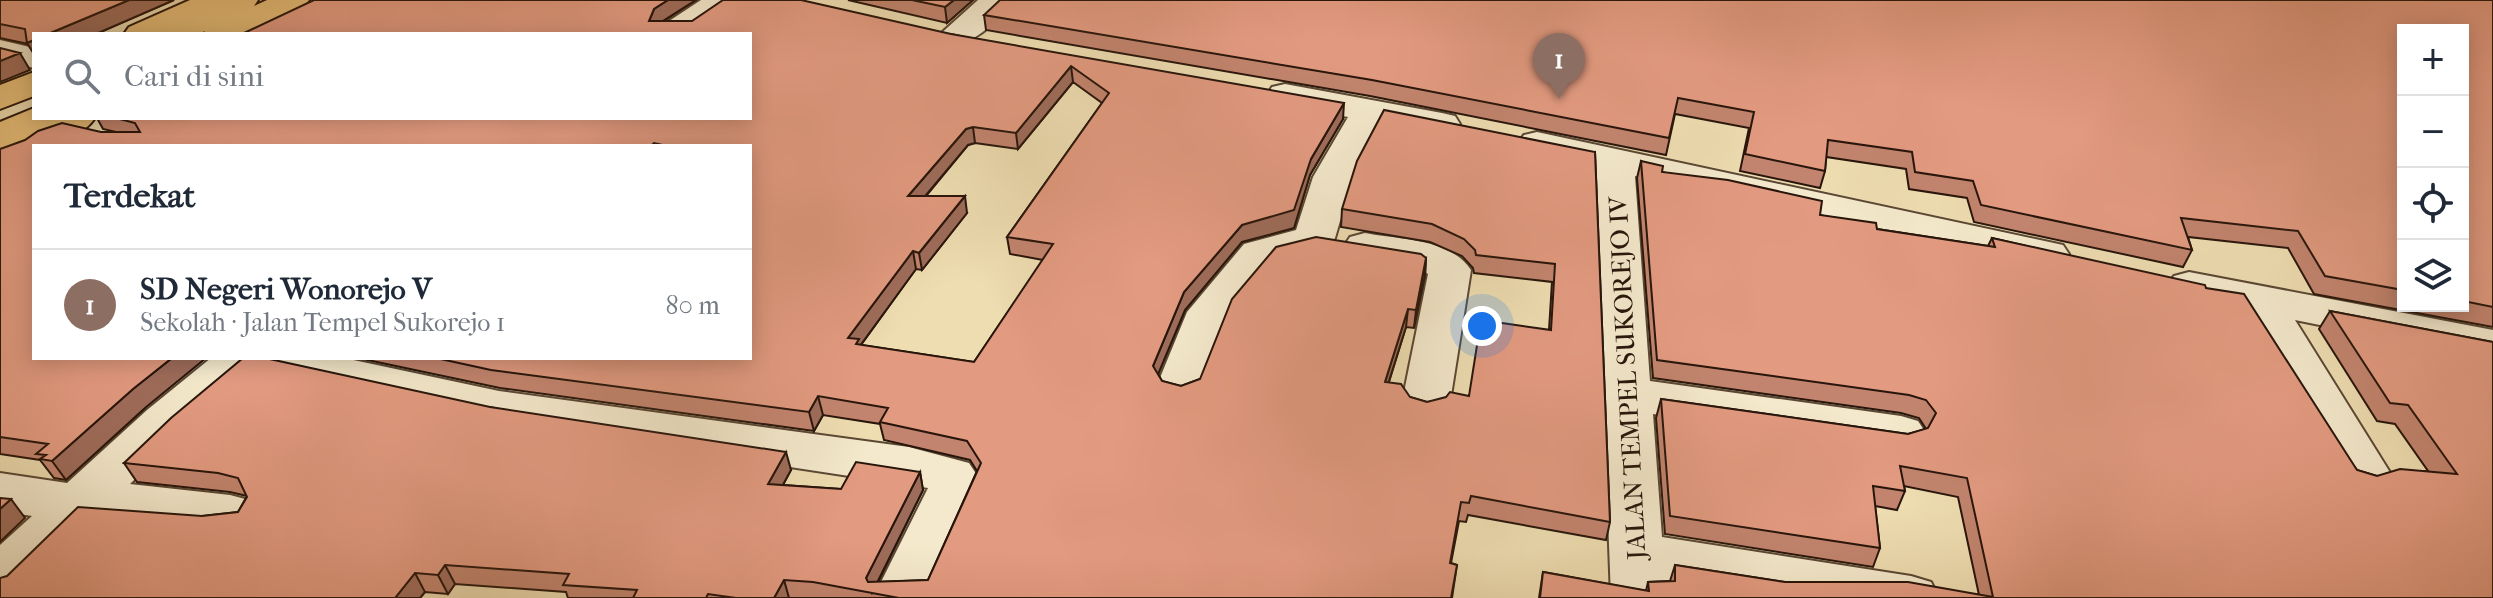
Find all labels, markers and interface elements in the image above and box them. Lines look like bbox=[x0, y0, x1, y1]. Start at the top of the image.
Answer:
map controls bbox=[2397, 24, 2469, 312]
button: + bbox=[2397, 24, 2469, 96]
search box bbox=[32, 32, 752, 120]
pin: 1 bbox=[1533, 33, 1585, 99]
icon: search bbox=[60, 54, 104, 98]
text: Cari di sini bbox=[124, 59, 264, 94]
button: − bbox=[2397, 96, 2469, 168]
button: locate bbox=[2397, 168, 2469, 240]
text: Terdekat bbox=[64, 176, 195, 216]
street label: JALAN TEMPEL SUKOREJO IV bbox=[1602, 195, 1653, 562]
button: layers bbox=[2397, 240, 2469, 312]
text: SD Negeri Wonorejo V bbox=[140, 272, 432, 307]
text: 1 bbox=[85, 290, 95, 321]
text: 80 m bbox=[665, 290, 720, 321]
your location bbox=[1462, 306, 1502, 346]
text: Sekolah · Jalan Tempel Sukorejo 1 bbox=[140, 307, 505, 338]

